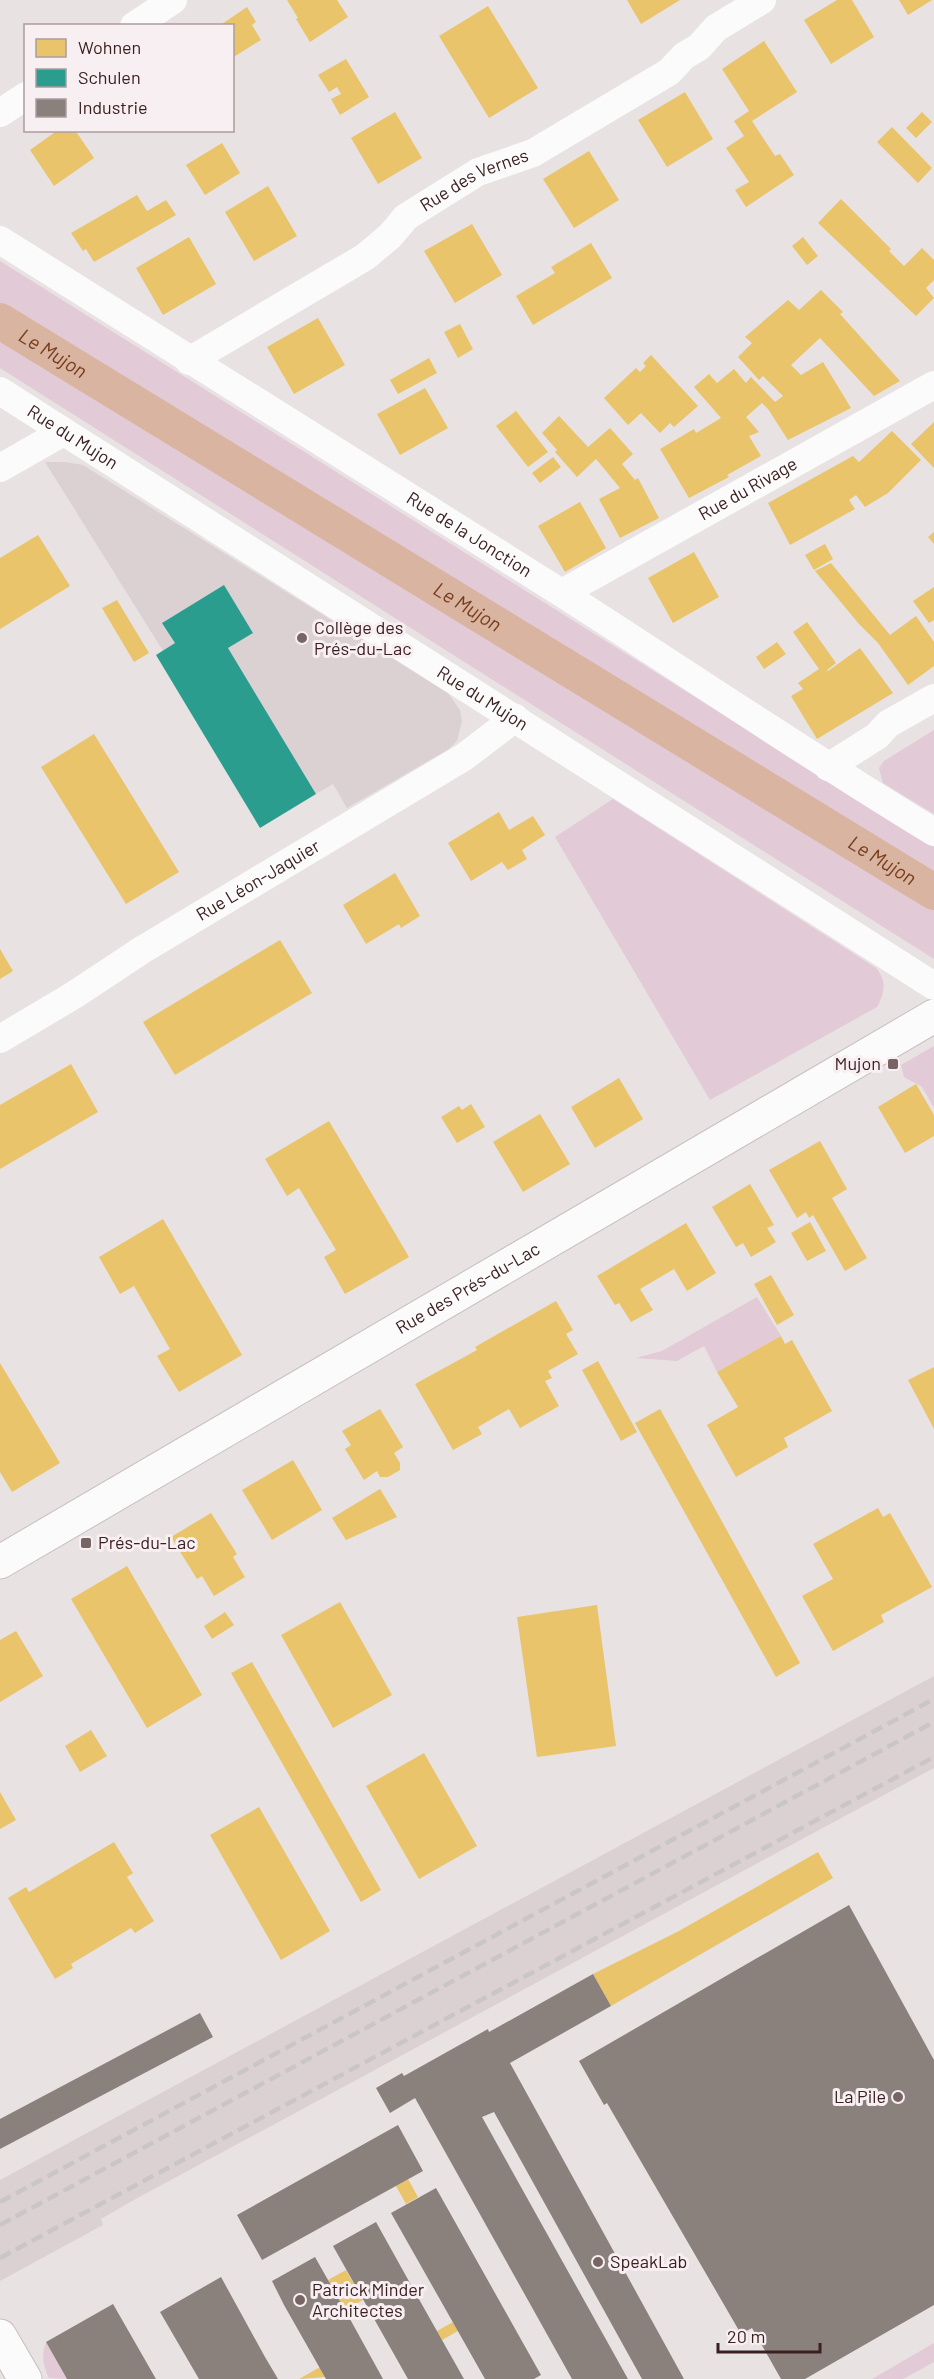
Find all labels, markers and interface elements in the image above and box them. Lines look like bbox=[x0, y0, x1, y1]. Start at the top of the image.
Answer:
legend bbox=[24, 24, 234, 132]
text: Wohnen bbox=[78, 36, 141, 58]
text: Schulen bbox=[78, 66, 141, 88]
text: Industrie bbox=[78, 96, 148, 118]
street label: Rue des Vernes bbox=[415, 143, 531, 216]
water label: Le Mujon bbox=[15, 323, 92, 382]
street label: Rue du Mujon bbox=[24, 399, 123, 473]
street label: Rue du Rivage bbox=[694, 452, 801, 524]
street label: Rue de la Jonction bbox=[403, 486, 536, 581]
water label: Le Mujon bbox=[430, 576, 506, 636]
place label: Collège des Prés-du-Lac bbox=[314, 616, 412, 659]
marker: Collège des Prés-du-Lac bbox=[295, 631, 309, 645]
street label: Rue du Mujon bbox=[433, 660, 533, 735]
water label: Le Mujon bbox=[844, 830, 921, 889]
street label: Rue Léon-Jaquier bbox=[192, 834, 324, 925]
place label: Mujon bbox=[835, 1052, 881, 1074]
marker: Mujon bbox=[886, 1057, 900, 1071]
street label: Rue des Prés-du-Lac bbox=[391, 1237, 543, 1338]
place label: Prés-du-Lac bbox=[98, 1531, 196, 1553]
marker: Prés-du-Lac bbox=[79, 1536, 93, 1550]
place label: La Pile bbox=[834, 2085, 886, 2107]
marker: La Pile bbox=[891, 2090, 905, 2104]
place label: SpeakLab bbox=[610, 2250, 687, 2272]
marker: SpeakLab bbox=[591, 2255, 605, 2269]
place label: Patrick Minder Architectes bbox=[312, 2278, 425, 2321]
marker: Patrick Minder Architectes bbox=[293, 2293, 307, 2307]
scale bar bbox=[718, 2316, 820, 2354]
text: 20 m bbox=[727, 2325, 765, 2347]

